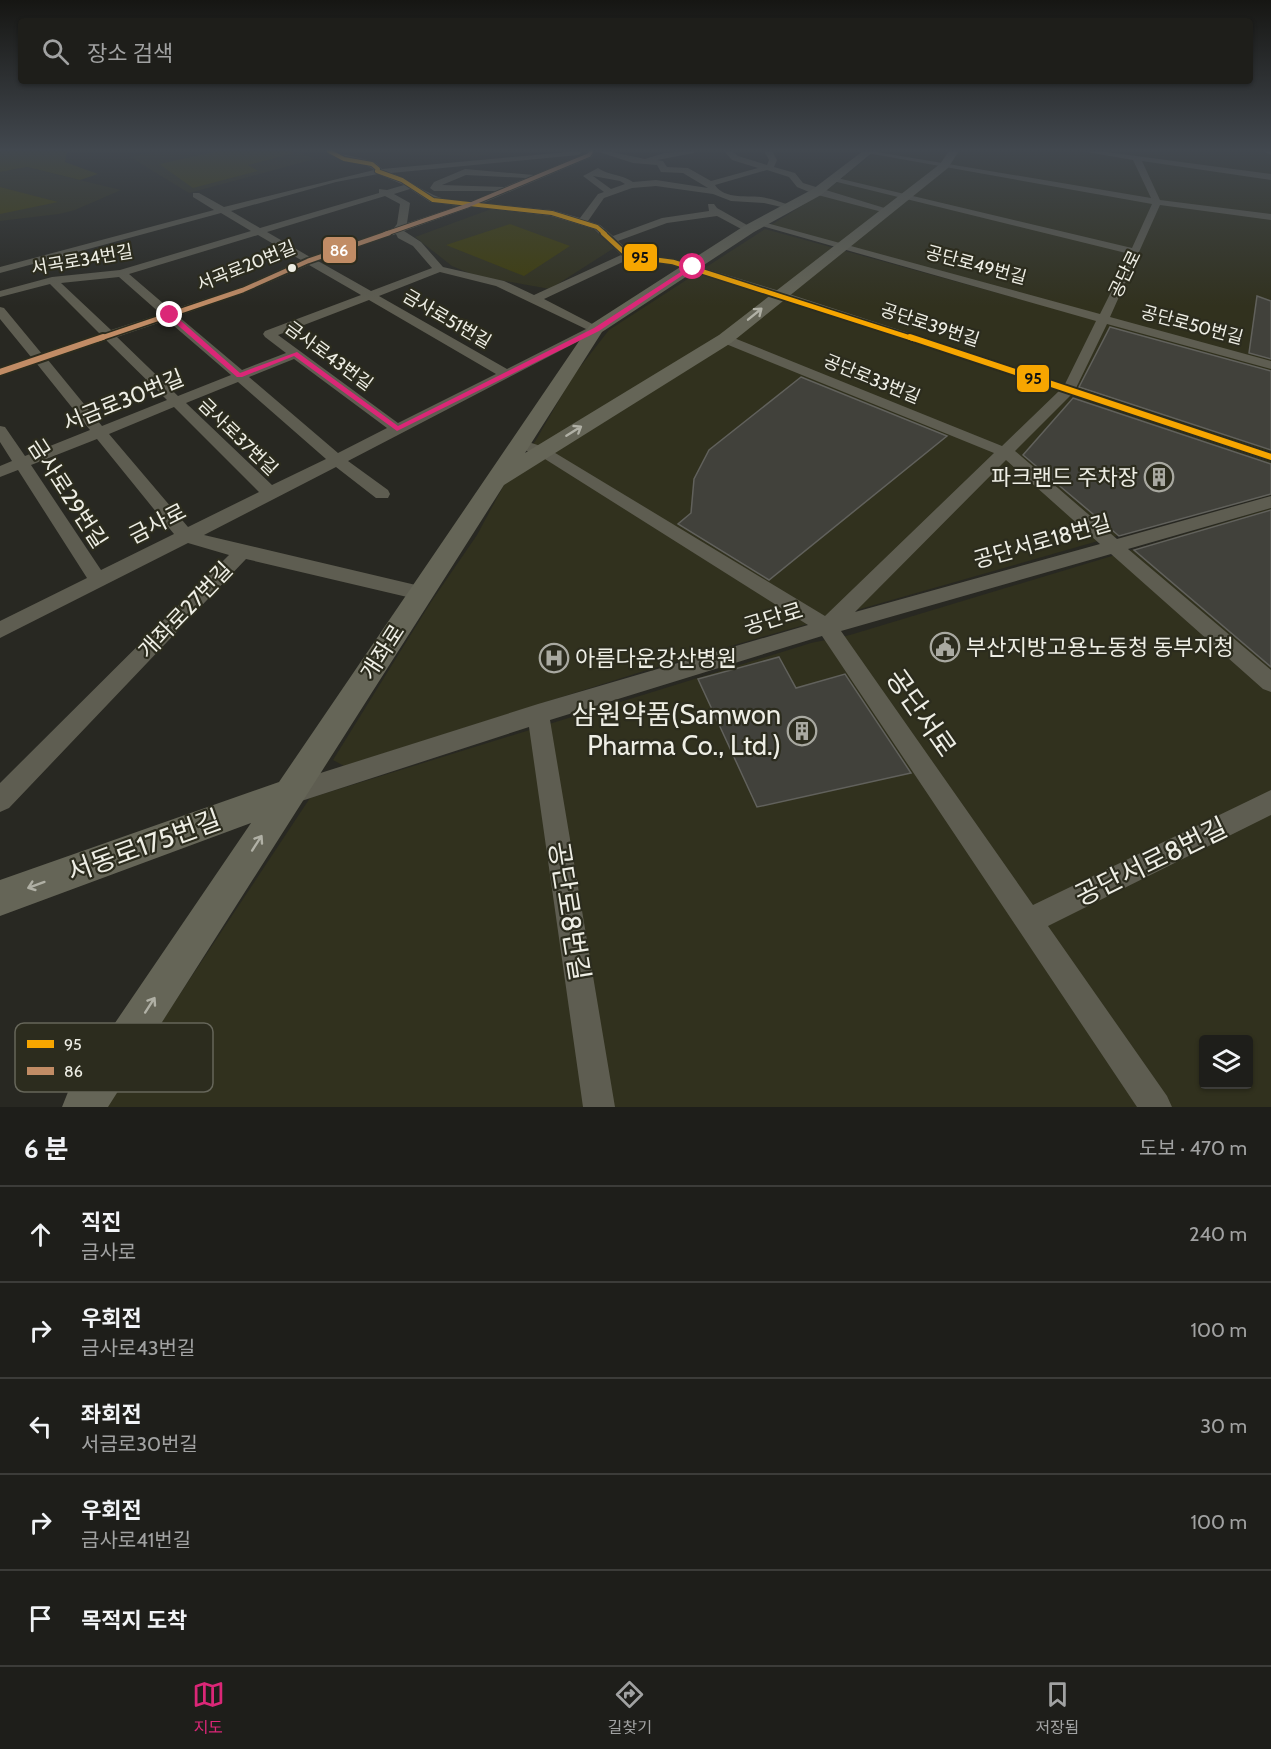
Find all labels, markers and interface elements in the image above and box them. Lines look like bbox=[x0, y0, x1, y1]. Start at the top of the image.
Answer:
search box bbox=[18, 18, 1253, 84]
icon: search bbox=[39, 35, 72, 68]
text: 장소 검색 bbox=[87, 40, 173, 67]
street label: 서곡로20번길 bbox=[193, 236, 299, 296]
line badge: 86 bbox=[322, 236, 357, 264]
street label: 서곡로34번길 bbox=[29, 240, 135, 280]
text: 86 bbox=[330, 241, 348, 260]
street label: 공단로49번길 bbox=[923, 241, 1029, 289]
line badge: 95 bbox=[623, 243, 658, 272]
street label: 공단로 bbox=[1104, 247, 1146, 301]
text: 95 bbox=[631, 248, 649, 267]
route start bbox=[679, 253, 705, 279]
unlabelled marker bbox=[286, 262, 298, 274]
street label: 금사로51번길 bbox=[399, 285, 495, 353]
street label: 공단로39번길 bbox=[878, 299, 982, 351]
route end bbox=[156, 301, 182, 327]
street label: 공단로50번길 bbox=[1138, 301, 1246, 349]
one-way arrow bbox=[747, 308, 763, 321]
street label: 금사로43번길 bbox=[281, 317, 377, 395]
street label: 공단로33번길 bbox=[820, 350, 924, 408]
street label: 서금로30번길 bbox=[59, 364, 188, 437]
line badge: 95 bbox=[1016, 364, 1050, 393]
text: 95 bbox=[1024, 369, 1042, 388]
street label: 금사로37번길 bbox=[194, 394, 282, 480]
one-way arrow bbox=[565, 425, 582, 437]
street label: 금사로29번길 bbox=[22, 433, 113, 553]
building icon: 파크랜드 주차장 bbox=[1143, 461, 1175, 493]
place label: 파크랜드 주차장 bbox=[991, 464, 1138, 491]
street label: 금사로 bbox=[124, 498, 190, 549]
street label: 공단서로18번길 bbox=[970, 509, 1114, 574]
street label: 개좌로27번길 bbox=[133, 556, 238, 664]
street label: 공단로 bbox=[740, 597, 806, 640]
street label: 개좌로 bbox=[355, 619, 410, 685]
public building icon: 부산지방고용노동청 동부지청 bbox=[929, 631, 961, 663]
place label: 부산지방고용노동청 동부지청 bbox=[966, 634, 1234, 661]
hospital icon: 아름다운강산병원 bbox=[538, 642, 570, 674]
place label: 아름다운강산병원 bbox=[575, 645, 737, 672]
street label: 공단서로 bbox=[879, 663, 963, 763]
place label: 삼원약품(Samwon Pharma Co., Ltd.) bbox=[572, 698, 781, 762]
building icon: 삼원약품(Samwon Pharma Co., Ltd.) bbox=[786, 715, 818, 747]
street label: 서동로175번길 bbox=[62, 802, 225, 889]
street label: 공단서로8번길 bbox=[1069, 810, 1232, 913]
one-way arrow bbox=[251, 835, 263, 851]
street label: 공단로8번길 bbox=[542, 839, 597, 983]
one-way arrow bbox=[27, 881, 46, 892]
one-way arrow bbox=[144, 998, 156, 1014]
legend bbox=[15, 1023, 213, 1092]
text: 95 bbox=[64, 1035, 82, 1054]
map controls bbox=[1199, 1035, 1253, 1089]
button: layers bbox=[1199, 1035, 1253, 1089]
text: 86 bbox=[64, 1062, 83, 1081]
text: 6 분 bbox=[24, 1133, 68, 1165]
text: 도보 · 470 m bbox=[1139, 1136, 1247, 1160]
text: 직진 bbox=[81, 1209, 121, 1236]
icon: ahead bbox=[24, 1218, 57, 1251]
text: 240 m bbox=[1189, 1222, 1247, 1246]
text: 금사로 bbox=[81, 1240, 136, 1264]
text: 우회전 bbox=[81, 1305, 142, 1332]
icon: right bbox=[24, 1314, 57, 1347]
text: 100 m bbox=[1191, 1318, 1247, 1342]
text: 금사로43번길 bbox=[81, 1336, 195, 1360]
text: 좌회전 bbox=[81, 1401, 142, 1428]
icon: left bbox=[24, 1410, 57, 1443]
text: 30 m bbox=[1200, 1414, 1247, 1438]
text: 서금로30번길 bbox=[81, 1432, 198, 1456]
text: 우회전 bbox=[81, 1497, 142, 1524]
icon: right bbox=[24, 1506, 57, 1539]
text: 100 m bbox=[1191, 1510, 1247, 1534]
text: 금사로41번길 bbox=[81, 1528, 191, 1552]
icon: arrive bbox=[24, 1602, 57, 1635]
text: 목적지 도착 bbox=[81, 1607, 187, 1634]
tab: 지도 bbox=[192, 1678, 225, 1738]
tab: 길찾기 bbox=[608, 1678, 652, 1738]
tab: 저장됨 bbox=[1035, 1678, 1079, 1738]

